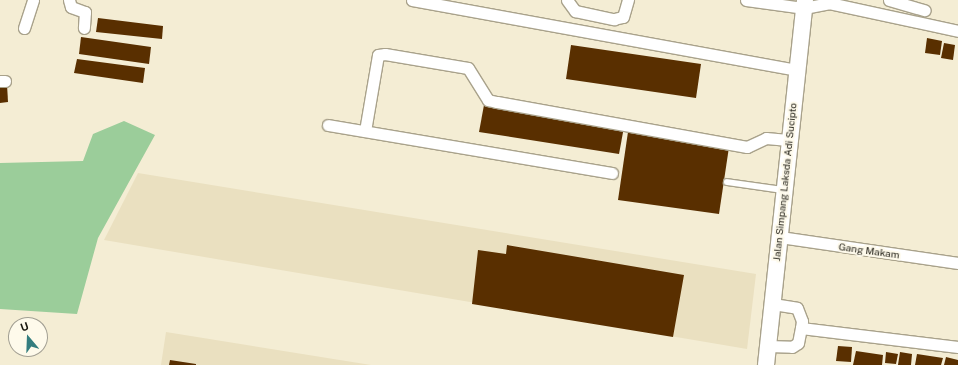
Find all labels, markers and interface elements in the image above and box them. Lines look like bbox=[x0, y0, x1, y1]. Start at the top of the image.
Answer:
street label: Jalan Simpang Laksda Adi Sucipto bbox=[771, 102, 799, 262]
street label: Gang Makam bbox=[838, 241, 900, 261]
north arrow bbox=[8, 317, 48, 357]
text: U bbox=[19, 320, 30, 334]

